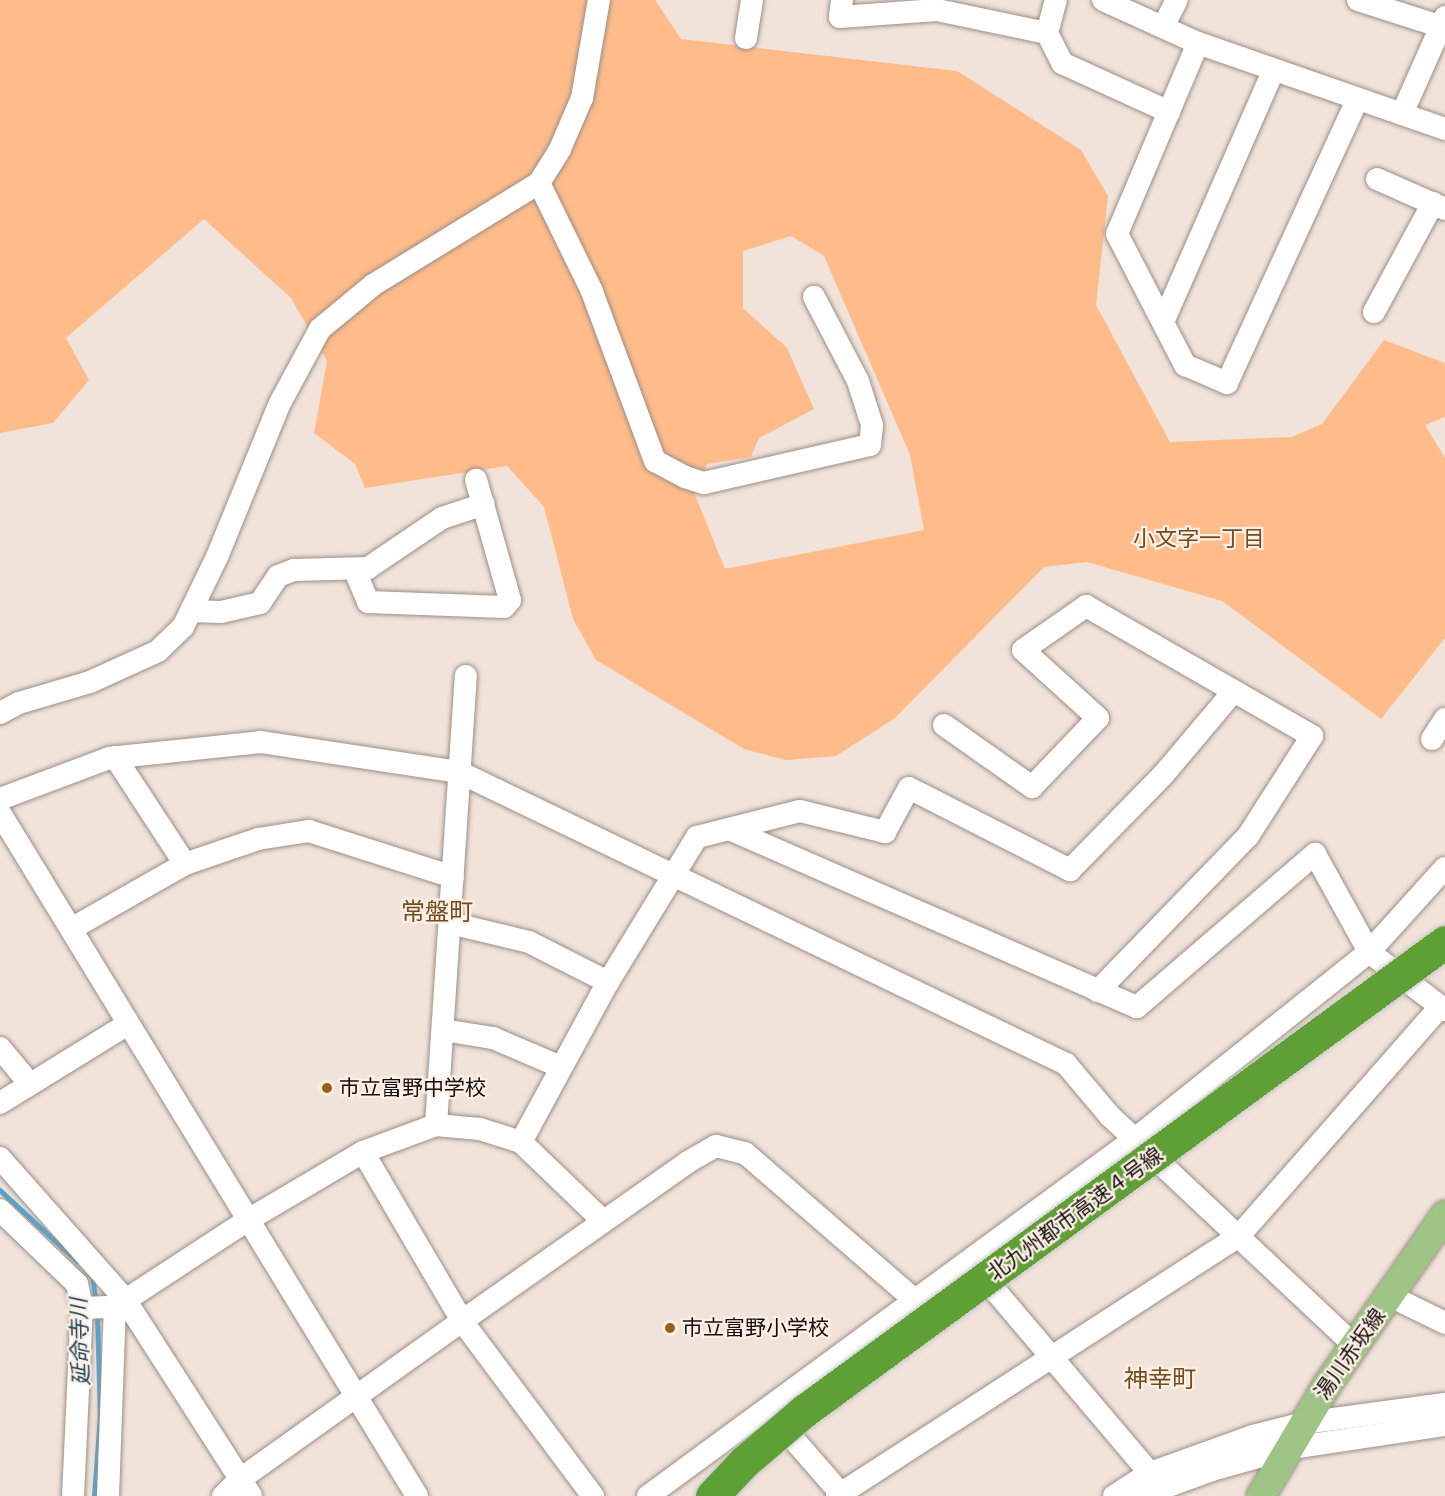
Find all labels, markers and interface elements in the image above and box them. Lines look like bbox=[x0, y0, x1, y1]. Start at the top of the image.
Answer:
district label: 小文字一丁目 bbox=[1133, 526, 1265, 552]
district label: 常盤町 bbox=[401, 898, 473, 926]
place label: 市立富野中学校 bbox=[339, 1075, 486, 1101]
marker: 市立富野中学校 bbox=[320, 1081, 334, 1095]
street label: 北九州都市高速４号線 bbox=[983, 1142, 1167, 1286]
water label: 延命寺川 bbox=[65, 1298, 95, 1386]
street label: 湯川赤坂線 bbox=[1310, 1304, 1390, 1404]
place label: 市立富野小学校 bbox=[682, 1315, 829, 1341]
marker: 市立富野小学校 bbox=[663, 1321, 677, 1335]
district label: 神幸町 bbox=[1124, 1365, 1196, 1393]

